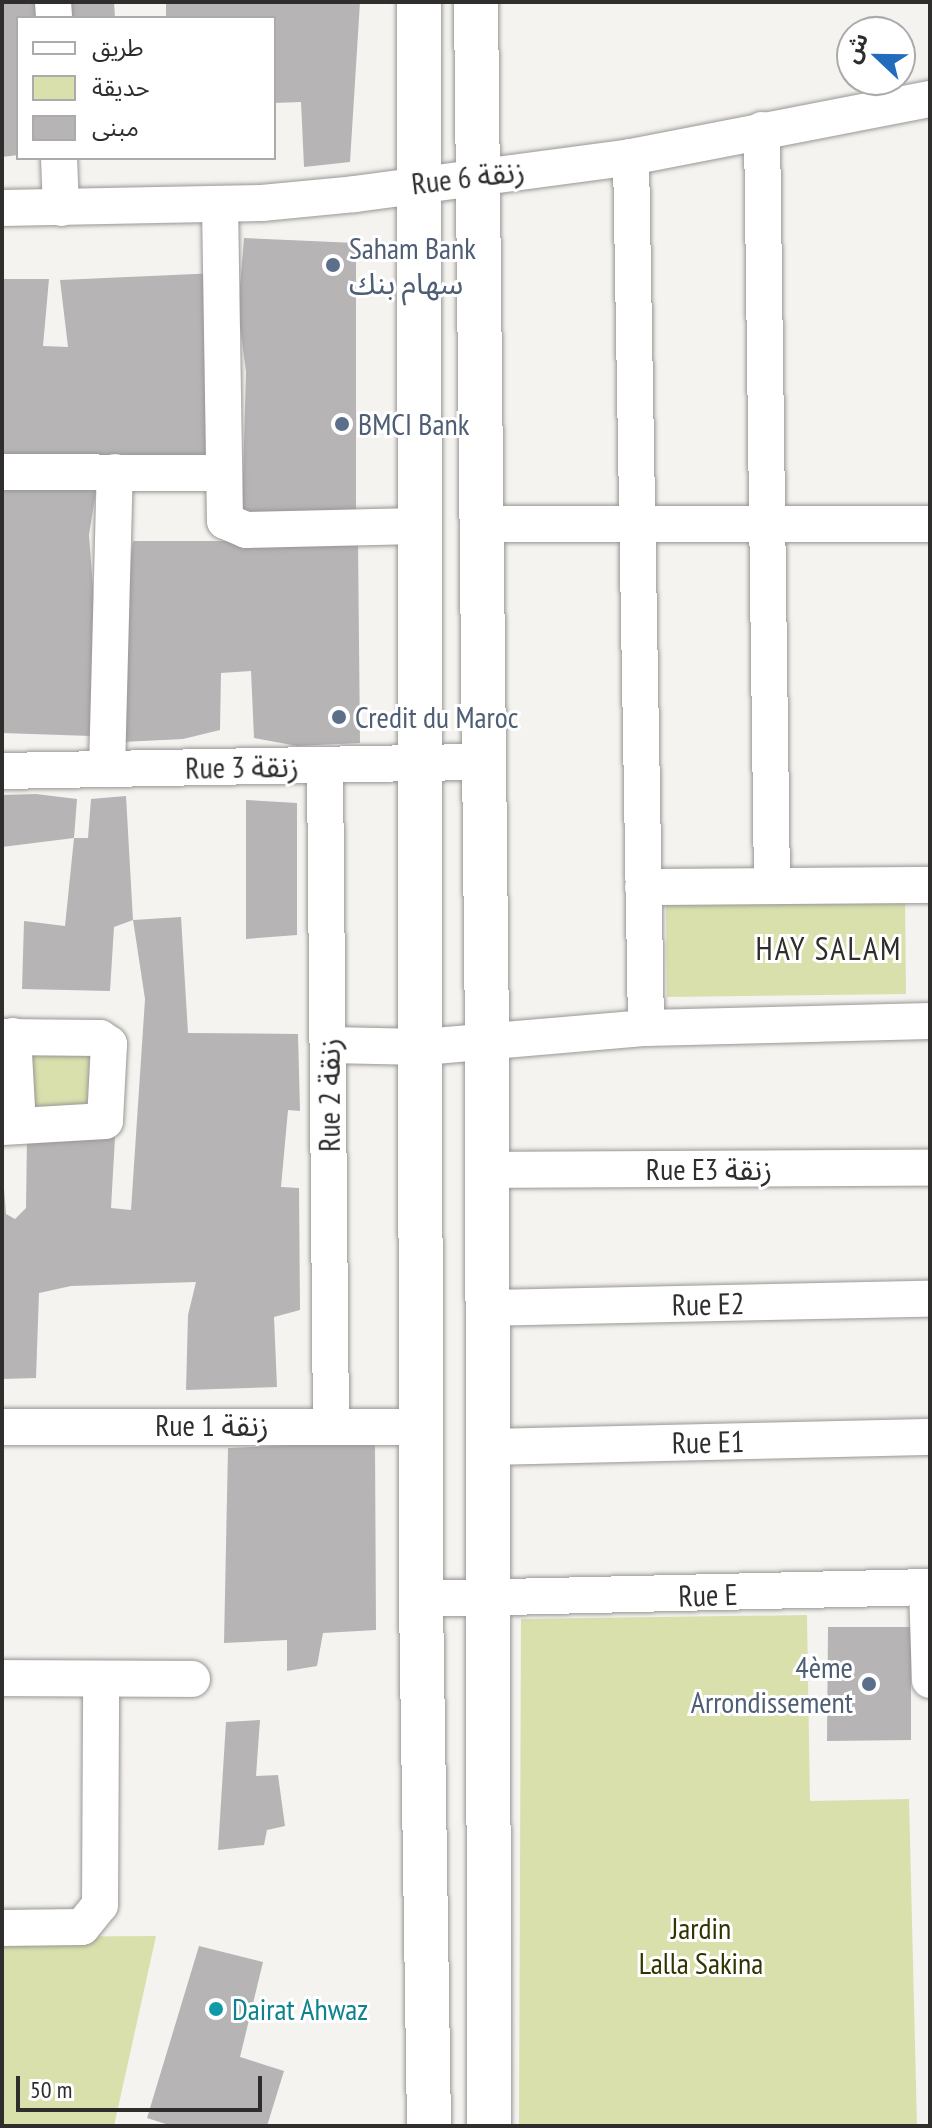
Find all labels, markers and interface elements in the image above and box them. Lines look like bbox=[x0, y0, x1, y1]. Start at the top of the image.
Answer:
legend bbox=[16, 16, 276, 160]
north arrow bbox=[836, 16, 916, 96]
text: ش bbox=[837, 29, 874, 67]
text: طريق bbox=[92, 32, 144, 63]
text: حديقة bbox=[92, 72, 150, 103]
text: مبنى bbox=[92, 112, 139, 143]
street label: Rue 6 زنقة bbox=[409, 152, 527, 202]
place label: Saham Bank سهام بنك bbox=[349, 230, 476, 300]
marker: Saham Bank سهام بنك bbox=[324, 256, 342, 274]
place label: BMCI Bank bbox=[358, 406, 469, 442]
marker: BMCI Bank bbox=[333, 415, 351, 433]
place label: Credit du Maroc bbox=[355, 699, 518, 735]
marker: Credit du Maroc bbox=[330, 708, 348, 726]
street label: Rue 3 زنقة bbox=[185, 748, 299, 786]
district label: HAY SALAM bbox=[755, 929, 903, 967]
street label: Rue 2 زنقة bbox=[311, 1038, 347, 1152]
street label: Rue E3 زنقة bbox=[646, 1151, 772, 1187]
street label: Rue E2 bbox=[671, 1285, 745, 1323]
street label: Rue 1 زنقة bbox=[155, 1407, 269, 1443]
street label: Rue E1 bbox=[671, 1423, 745, 1461]
street label: Rue E bbox=[678, 1576, 738, 1614]
place label: 4ème Arrondissement bbox=[691, 1649, 853, 1720]
marker: 4ème Arrondissement bbox=[860, 1675, 878, 1693]
park label: Jardin Lalla Sakina bbox=[639, 1910, 763, 1980]
place label: Dairat Ahwaz bbox=[232, 1991, 369, 2027]
marker: Dairat Ahwaz bbox=[207, 2000, 225, 2018]
scale bar bbox=[20, 2060, 266, 2110]
text: 50 m bbox=[30, 2074, 72, 2105]

